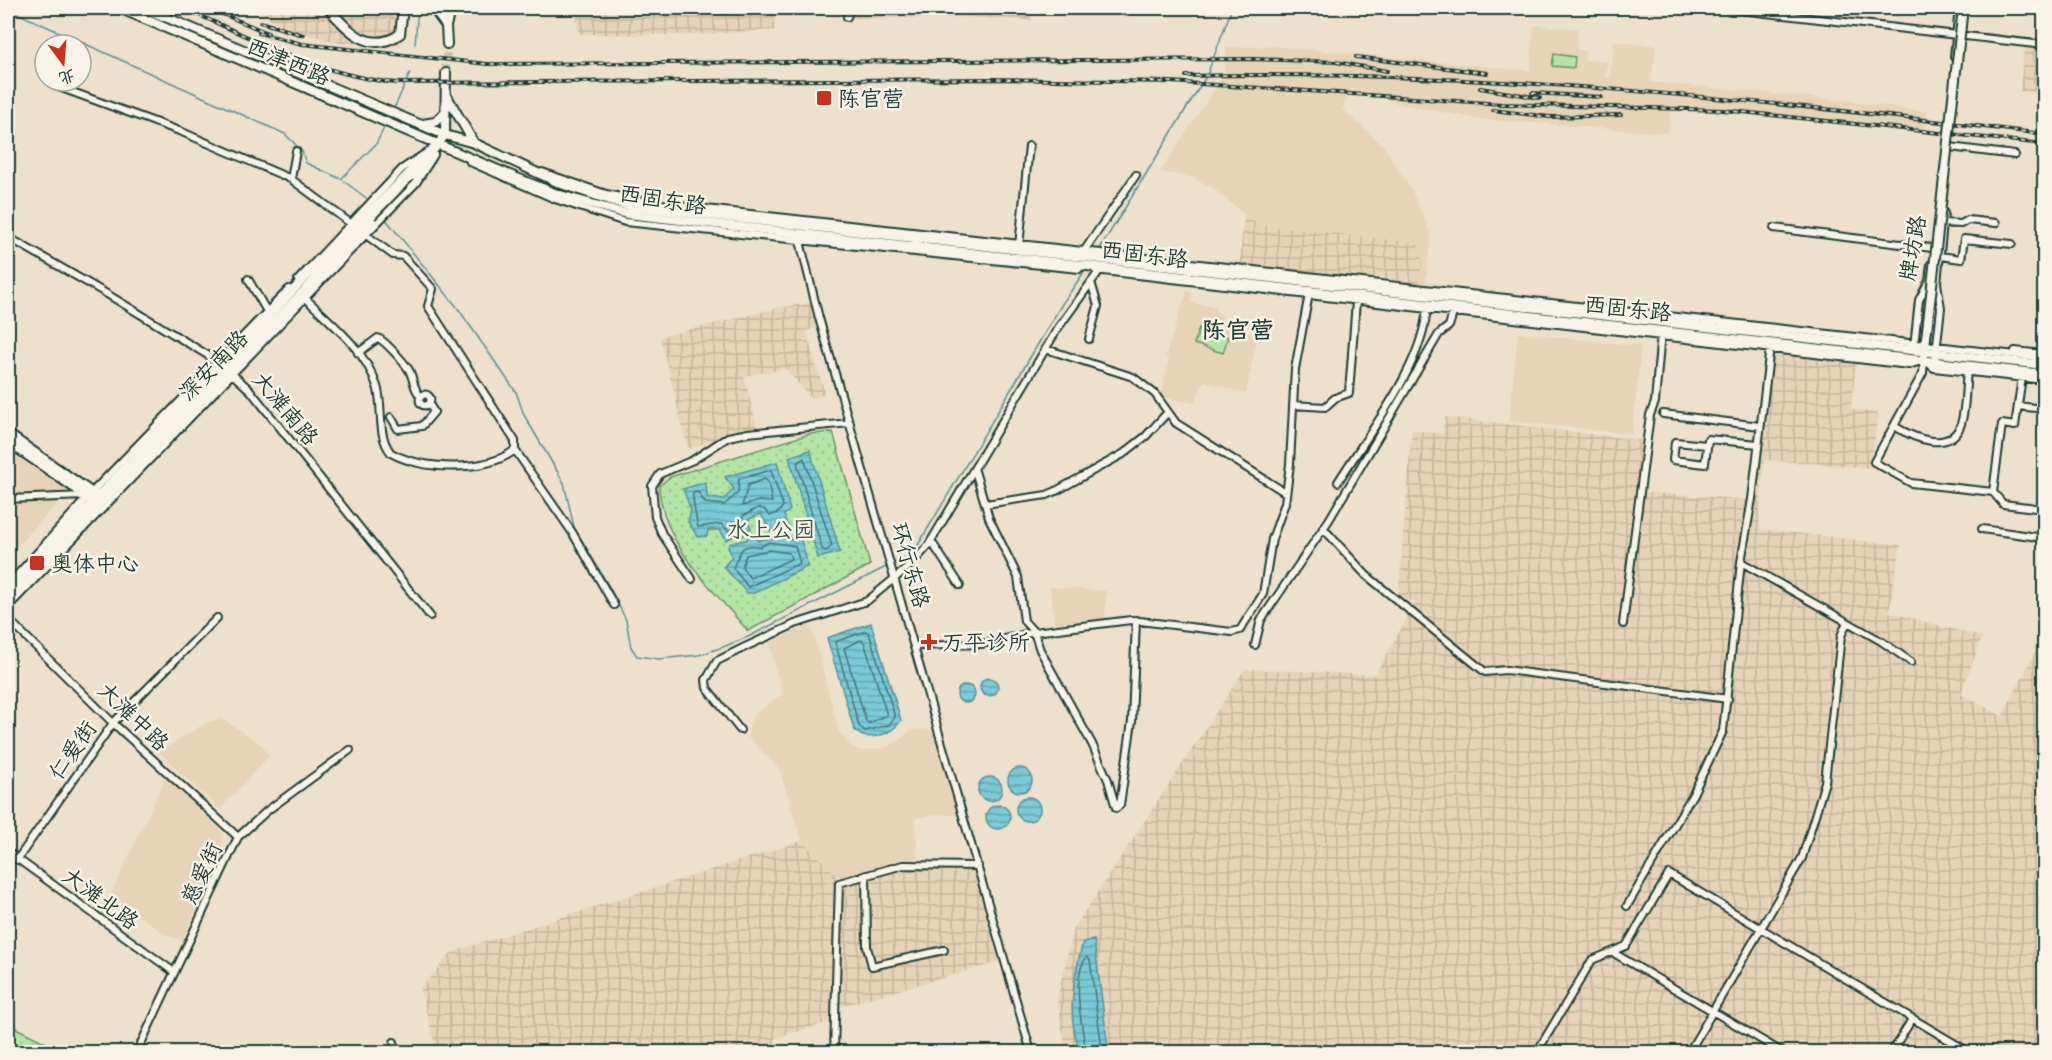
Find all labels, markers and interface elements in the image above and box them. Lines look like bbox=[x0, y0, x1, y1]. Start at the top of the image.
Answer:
north arrow bbox=[33, 33, 93, 93]
street label: 西津西路 bbox=[243, 33, 334, 91]
text: 北 bbox=[57, 66, 77, 87]
place label: 陈官营 bbox=[838, 86, 904, 112]
marker: 陈官营 bbox=[815, 89, 833, 107]
street label: 西固东路 bbox=[617, 180, 708, 220]
street label: 牌坊路 bbox=[1894, 213, 1932, 283]
street label: 西固东路 bbox=[1100, 237, 1190, 273]
street label: 西固东路 bbox=[1583, 291, 1673, 327]
district label: 陈官营 bbox=[1202, 316, 1274, 344]
street label: 深安南路 bbox=[174, 325, 254, 406]
street label: 大滩南路 bbox=[247, 367, 323, 451]
park label: 水上公园 bbox=[727, 517, 815, 543]
street label: 环行东路 bbox=[885, 519, 935, 611]
place label: 奥体中心 bbox=[51, 551, 139, 577]
marker: 奥体中心 bbox=[28, 554, 46, 572]
place label: 万平诊所 bbox=[942, 630, 1030, 656]
marker: 万平诊所 bbox=[920, 633, 938, 651]
street label: 大滩中路 bbox=[93, 677, 174, 757]
street label: 仁爱街 bbox=[43, 716, 102, 785]
street label: 慈爱街 bbox=[176, 838, 228, 909]
street label: 大滩北路 bbox=[57, 862, 144, 935]

